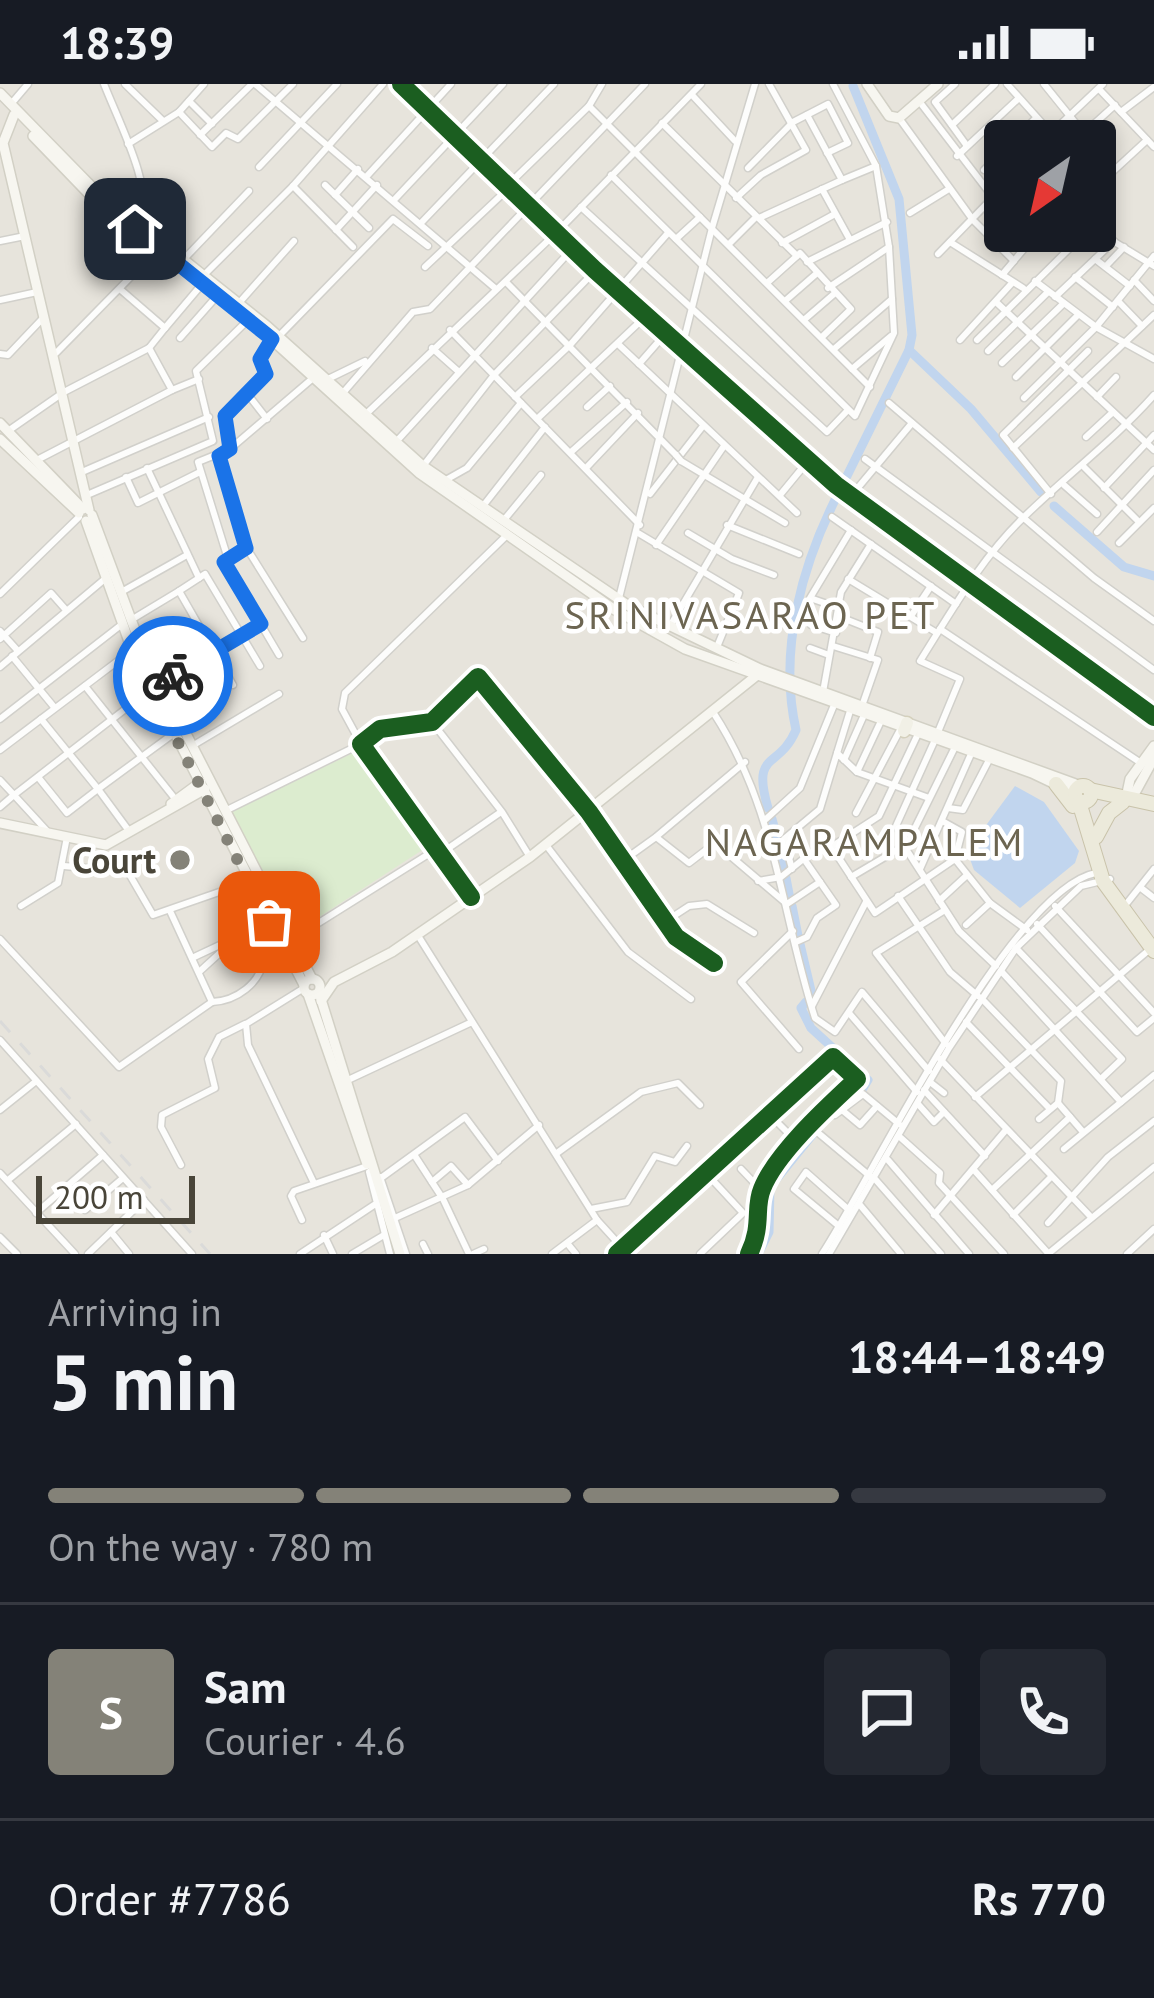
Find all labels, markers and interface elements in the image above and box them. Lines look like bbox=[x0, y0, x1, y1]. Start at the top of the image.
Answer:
text: 18:39 bbox=[60, 13, 174, 71]
north arrow bbox=[984, 120, 1116, 252]
map controls bbox=[984, 120, 1116, 252]
pin bbox=[84, 178, 186, 280]
icon: home bbox=[102, 196, 168, 262]
district label: SRINIVASARAO PET bbox=[564, 589, 938, 640]
courier bbox=[113, 616, 233, 736]
icon: bike bbox=[140, 643, 206, 709]
district label: NAGARAMPALEM bbox=[705, 816, 1025, 867]
place label: Court bbox=[72, 836, 156, 883]
marker: Court bbox=[167, 847, 193, 873]
pin bbox=[218, 871, 320, 973]
icon: bag bbox=[236, 889, 302, 955]
scale bar bbox=[36, 1170, 195, 1223]
text: 200 m bbox=[54, 1175, 144, 1218]
text: Arriving in bbox=[48, 1286, 222, 1337]
text: 18:44–18:49 bbox=[848, 1327, 1106, 1385]
text: 5 min bbox=[48, 1331, 238, 1432]
text: On the way · 780 m bbox=[48, 1521, 373, 1572]
button: chat bbox=[824, 1649, 950, 1775]
button: phone bbox=[980, 1649, 1106, 1775]
text: Sam bbox=[204, 1657, 286, 1715]
text: S bbox=[99, 1683, 123, 1741]
text: Courier · 4.6 bbox=[204, 1715, 406, 1766]
text: Order #7786 bbox=[48, 1869, 291, 1927]
text: Rs 770 bbox=[972, 1869, 1106, 1927]

